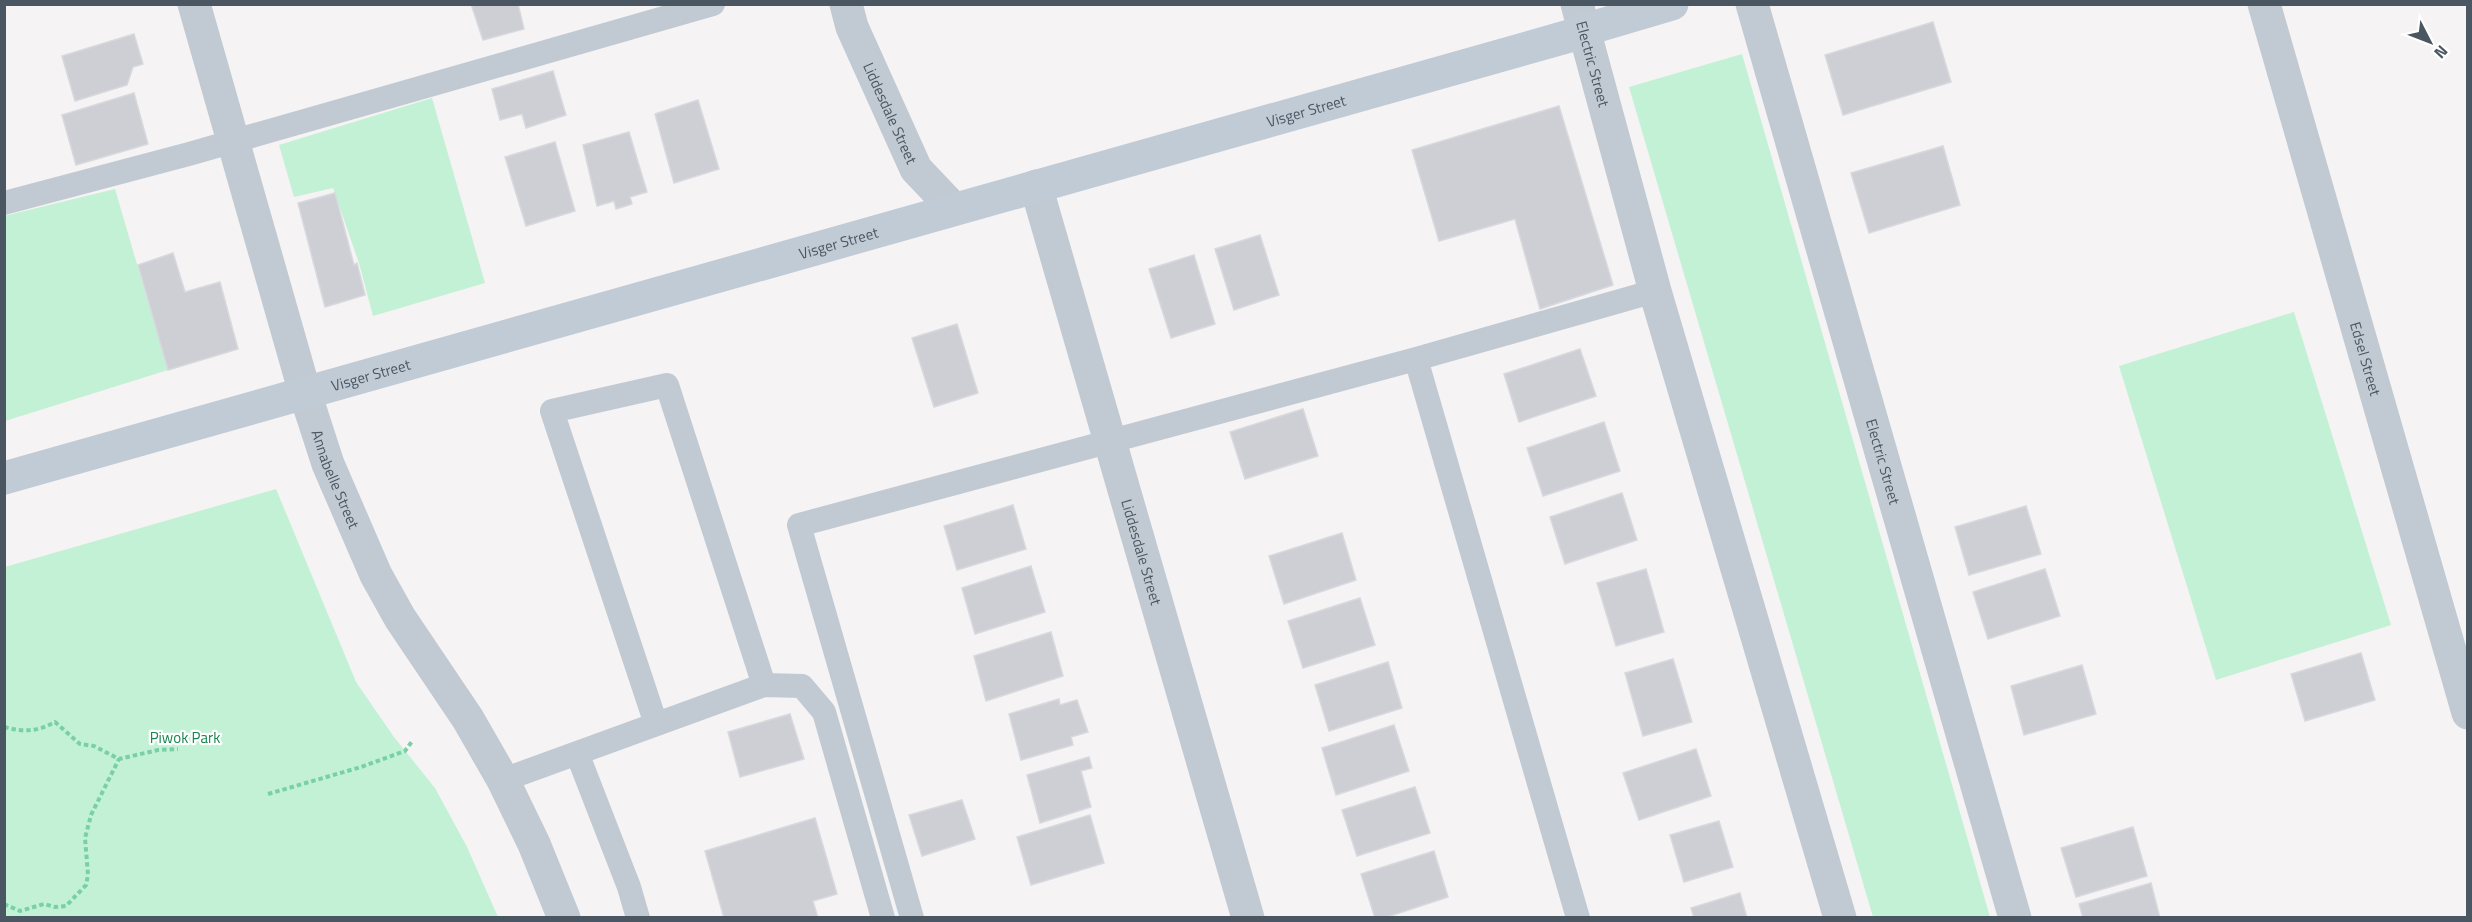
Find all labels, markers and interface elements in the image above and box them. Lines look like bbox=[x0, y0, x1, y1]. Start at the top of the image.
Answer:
north arrow bbox=[2400, 12, 2460, 72]
street label: Electric Street bbox=[1571, 18, 1616, 110]
text: N bbox=[2429, 40, 2454, 64]
street label: Liddesdale Street bbox=[858, 58, 924, 168]
street label: Visger Street bbox=[1264, 88, 1349, 132]
street label: Visger Street bbox=[796, 220, 881, 265]
street label: Edsel Street bbox=[2344, 319, 2388, 399]
street label: Visger Street bbox=[328, 352, 414, 397]
street label: Electric Street bbox=[1860, 416, 1907, 508]
street label: Annabelle Street bbox=[306, 427, 366, 533]
street label: Liddesdale Street bbox=[1116, 496, 1168, 608]
park label: Piwok Park bbox=[150, 726, 220, 749]

